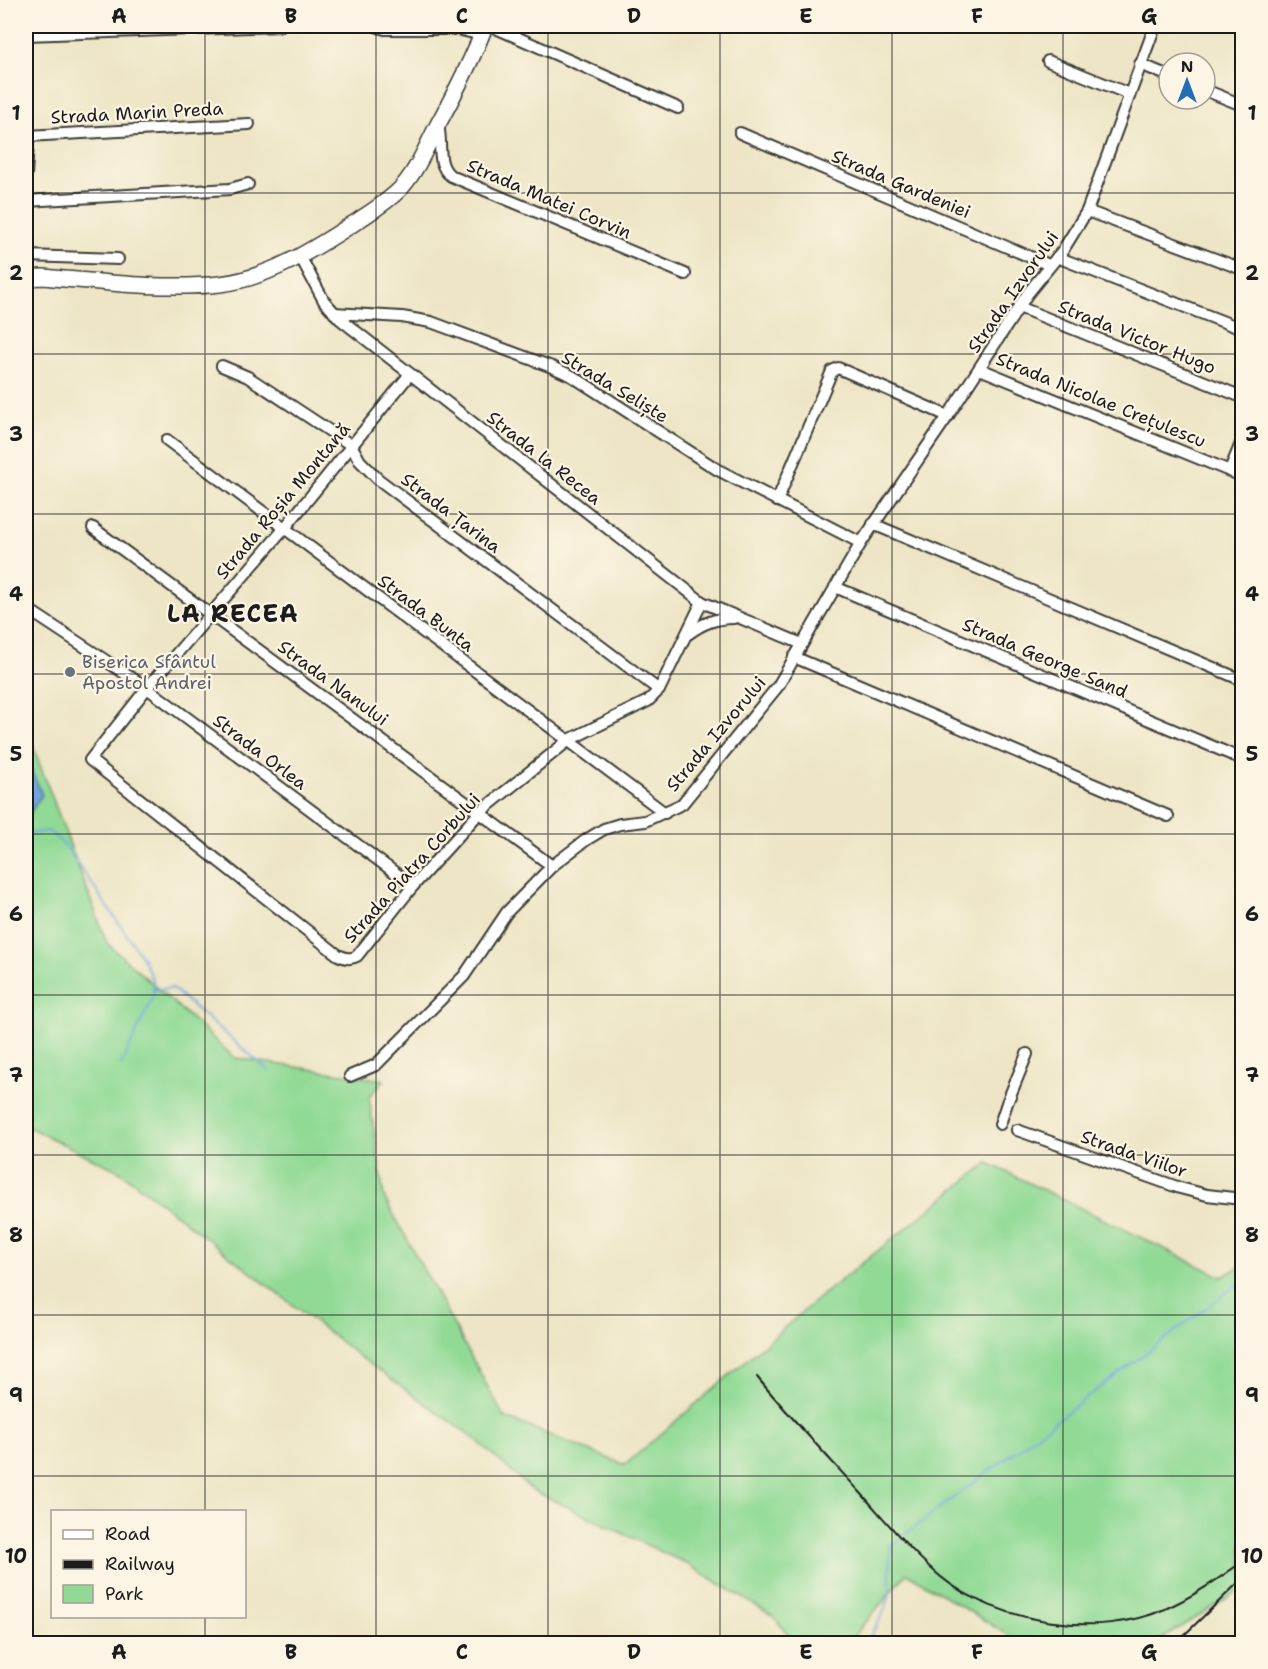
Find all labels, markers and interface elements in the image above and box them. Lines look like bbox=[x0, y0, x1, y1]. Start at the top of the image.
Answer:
text: A bbox=[111, 3, 127, 29]
text: B bbox=[285, 3, 297, 29]
text: C bbox=[456, 3, 468, 29]
text: D bbox=[627, 3, 641, 29]
text: E bbox=[799, 3, 813, 29]
text: F bbox=[971, 3, 983, 29]
text: G bbox=[1141, 3, 1157, 29]
north arrow bbox=[1157, 51, 1217, 111]
text: N bbox=[1181, 56, 1193, 77]
street label: Strada Marin Preda bbox=[50, 96, 224, 130]
text: 1 bbox=[11, 100, 21, 126]
text: 1 bbox=[1247, 100, 1257, 126]
street label: Strada Gardeniei bbox=[828, 144, 974, 224]
street label: Strada Matei Corvin bbox=[463, 153, 635, 245]
street label: Strada Izvorului bbox=[962, 226, 1064, 358]
text: 2 bbox=[9, 260, 23, 286]
text: 2 bbox=[1245, 260, 1259, 286]
street label: Strada Victor Hugo bbox=[1055, 294, 1219, 380]
street label: Strada Seliște bbox=[557, 346, 673, 428]
street label: Strada Nicolae Crețulescu bbox=[993, 347, 1209, 453]
street label: Strada la Recea bbox=[482, 406, 606, 510]
street label: Strada Roșia Montană bbox=[210, 418, 356, 584]
text: 3 bbox=[9, 421, 23, 447]
text: 3 bbox=[1245, 421, 1259, 447]
street label: Strada Țarina bbox=[396, 467, 506, 559]
street label: Strada Bunta bbox=[373, 569, 479, 657]
text: 4 bbox=[9, 581, 23, 607]
text: 4 bbox=[1245, 581, 1259, 607]
district label: LA RECEA bbox=[167, 598, 299, 630]
street label: Strada George Sand bbox=[959, 612, 1131, 704]
street label: Strada Nanului bbox=[273, 635, 393, 731]
place label: Biserica Sfântul Apostol Andrei bbox=[82, 650, 216, 695]
marker: Biserica Sfântul Apostol Andrei bbox=[63, 665, 77, 679]
street label: Strada Izvorului bbox=[661, 671, 771, 797]
street label: Strada Orlea bbox=[208, 709, 312, 795]
text: 5 bbox=[10, 741, 22, 767]
text: 5 bbox=[1246, 741, 1258, 767]
street label: Strada Piatra Corbului bbox=[338, 788, 486, 948]
text: 6 bbox=[9, 901, 23, 927]
text: 6 bbox=[1245, 901, 1259, 927]
text: 7 bbox=[9, 1062, 23, 1088]
text: 7 bbox=[1245, 1062, 1259, 1088]
street label: Strada Viilor bbox=[1077, 1125, 1191, 1183]
text: 8 bbox=[9, 1222, 23, 1248]
text: 8 bbox=[1245, 1222, 1259, 1248]
text: 9 bbox=[9, 1382, 23, 1408]
text: 9 bbox=[1245, 1382, 1259, 1408]
legend bbox=[51, 1510, 246, 1618]
text: Road bbox=[105, 1522, 150, 1546]
text: 10 bbox=[5, 1543, 27, 1569]
text: 10 bbox=[1241, 1543, 1263, 1569]
text: Railway bbox=[105, 1552, 175, 1576]
text: Park bbox=[105, 1582, 144, 1606]
text: A bbox=[111, 1639, 127, 1665]
text: B bbox=[285, 1639, 297, 1665]
text: C bbox=[456, 1639, 468, 1665]
text: D bbox=[627, 1639, 641, 1665]
text: E bbox=[799, 1639, 813, 1665]
text: F bbox=[971, 1639, 983, 1665]
text: G bbox=[1141, 1639, 1157, 1665]

